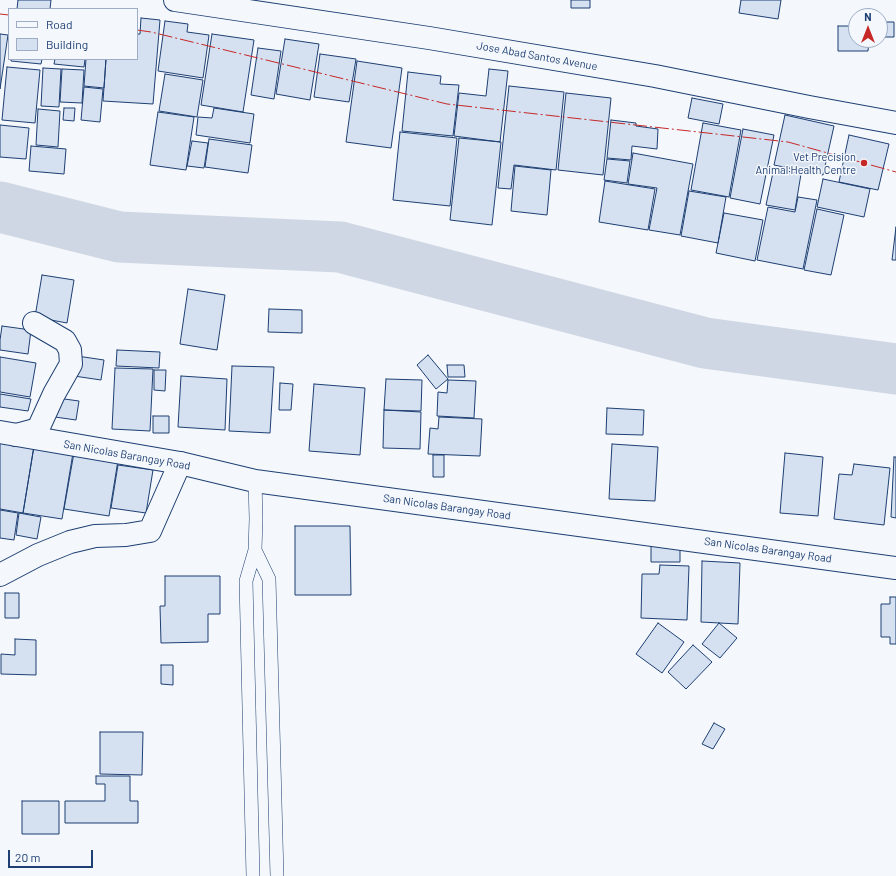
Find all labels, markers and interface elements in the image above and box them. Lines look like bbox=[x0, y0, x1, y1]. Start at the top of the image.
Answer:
legend bbox=[8, 8, 138, 60]
north arrow bbox=[848, 8, 888, 48]
text: N bbox=[864, 10, 872, 23]
text: Road bbox=[46, 17, 73, 31]
text: Building bbox=[46, 37, 88, 51]
street label: Jose Abad Santos Avenue bbox=[476, 39, 598, 73]
place label: Vet Precision Animal Health Centre bbox=[756, 150, 856, 176]
marker: Vet Precision Animal Health Centre bbox=[859, 158, 869, 168]
street label: San Nicolas Barangay Road bbox=[62, 437, 192, 473]
street label: San Nicolas Barangay Road bbox=[382, 492, 512, 522]
street label: San Nicolas Barangay Road bbox=[703, 535, 833, 565]
scale bar bbox=[10, 842, 95, 868]
text: 20 m bbox=[15, 850, 41, 864]

